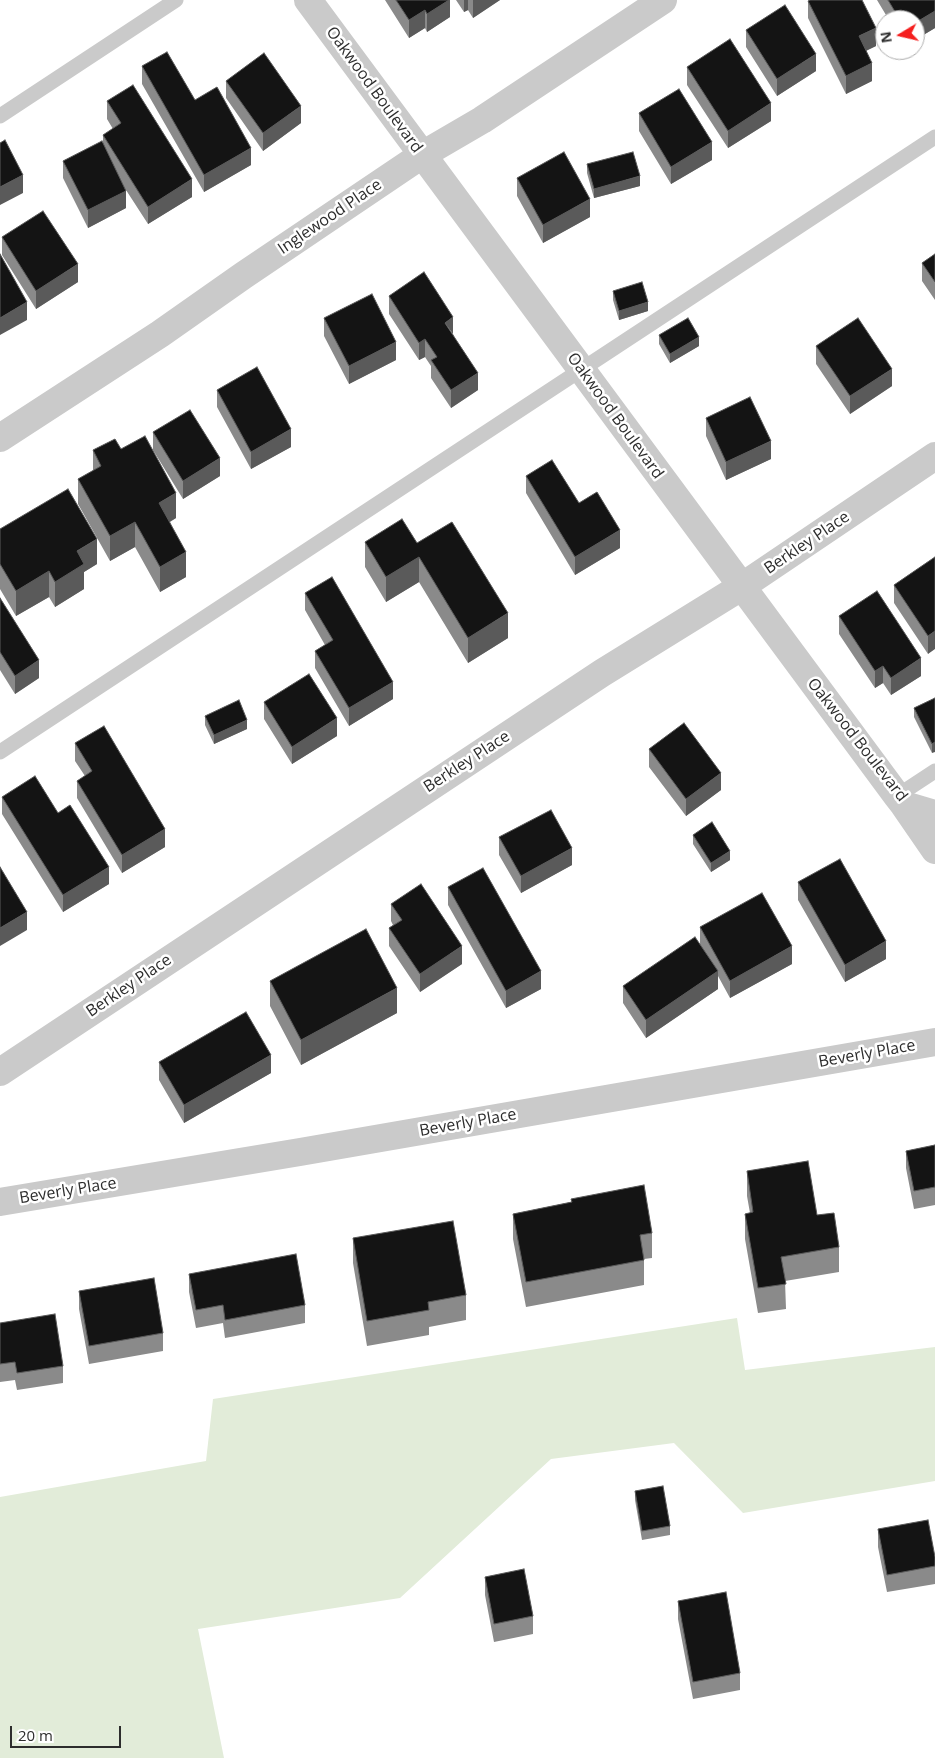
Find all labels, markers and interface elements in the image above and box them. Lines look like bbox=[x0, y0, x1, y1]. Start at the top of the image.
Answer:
north arrow bbox=[875, 10, 925, 60]
street label: Oakwood Boulevard bbox=[322, 23, 426, 157]
text: N bbox=[875, 30, 896, 44]
street label: Inglewood Place bbox=[275, 175, 385, 259]
street label: Oakwood Boulevard bbox=[563, 349, 667, 483]
street label: Berkley Place bbox=[761, 507, 853, 579]
street label: Oakwood Boulevard bbox=[803, 674, 911, 806]
street label: Berkley Place bbox=[420, 727, 514, 797]
street label: Berkley Place bbox=[83, 950, 175, 1022]
street label: Beverly Place bbox=[817, 1036, 917, 1072]
street label: Beverly Place bbox=[418, 1105, 518, 1141]
street label: Beverly Place bbox=[18, 1174, 118, 1208]
scale bar bbox=[12, 1716, 124, 1748]
text: 20 m bbox=[18, 1725, 53, 1745]

